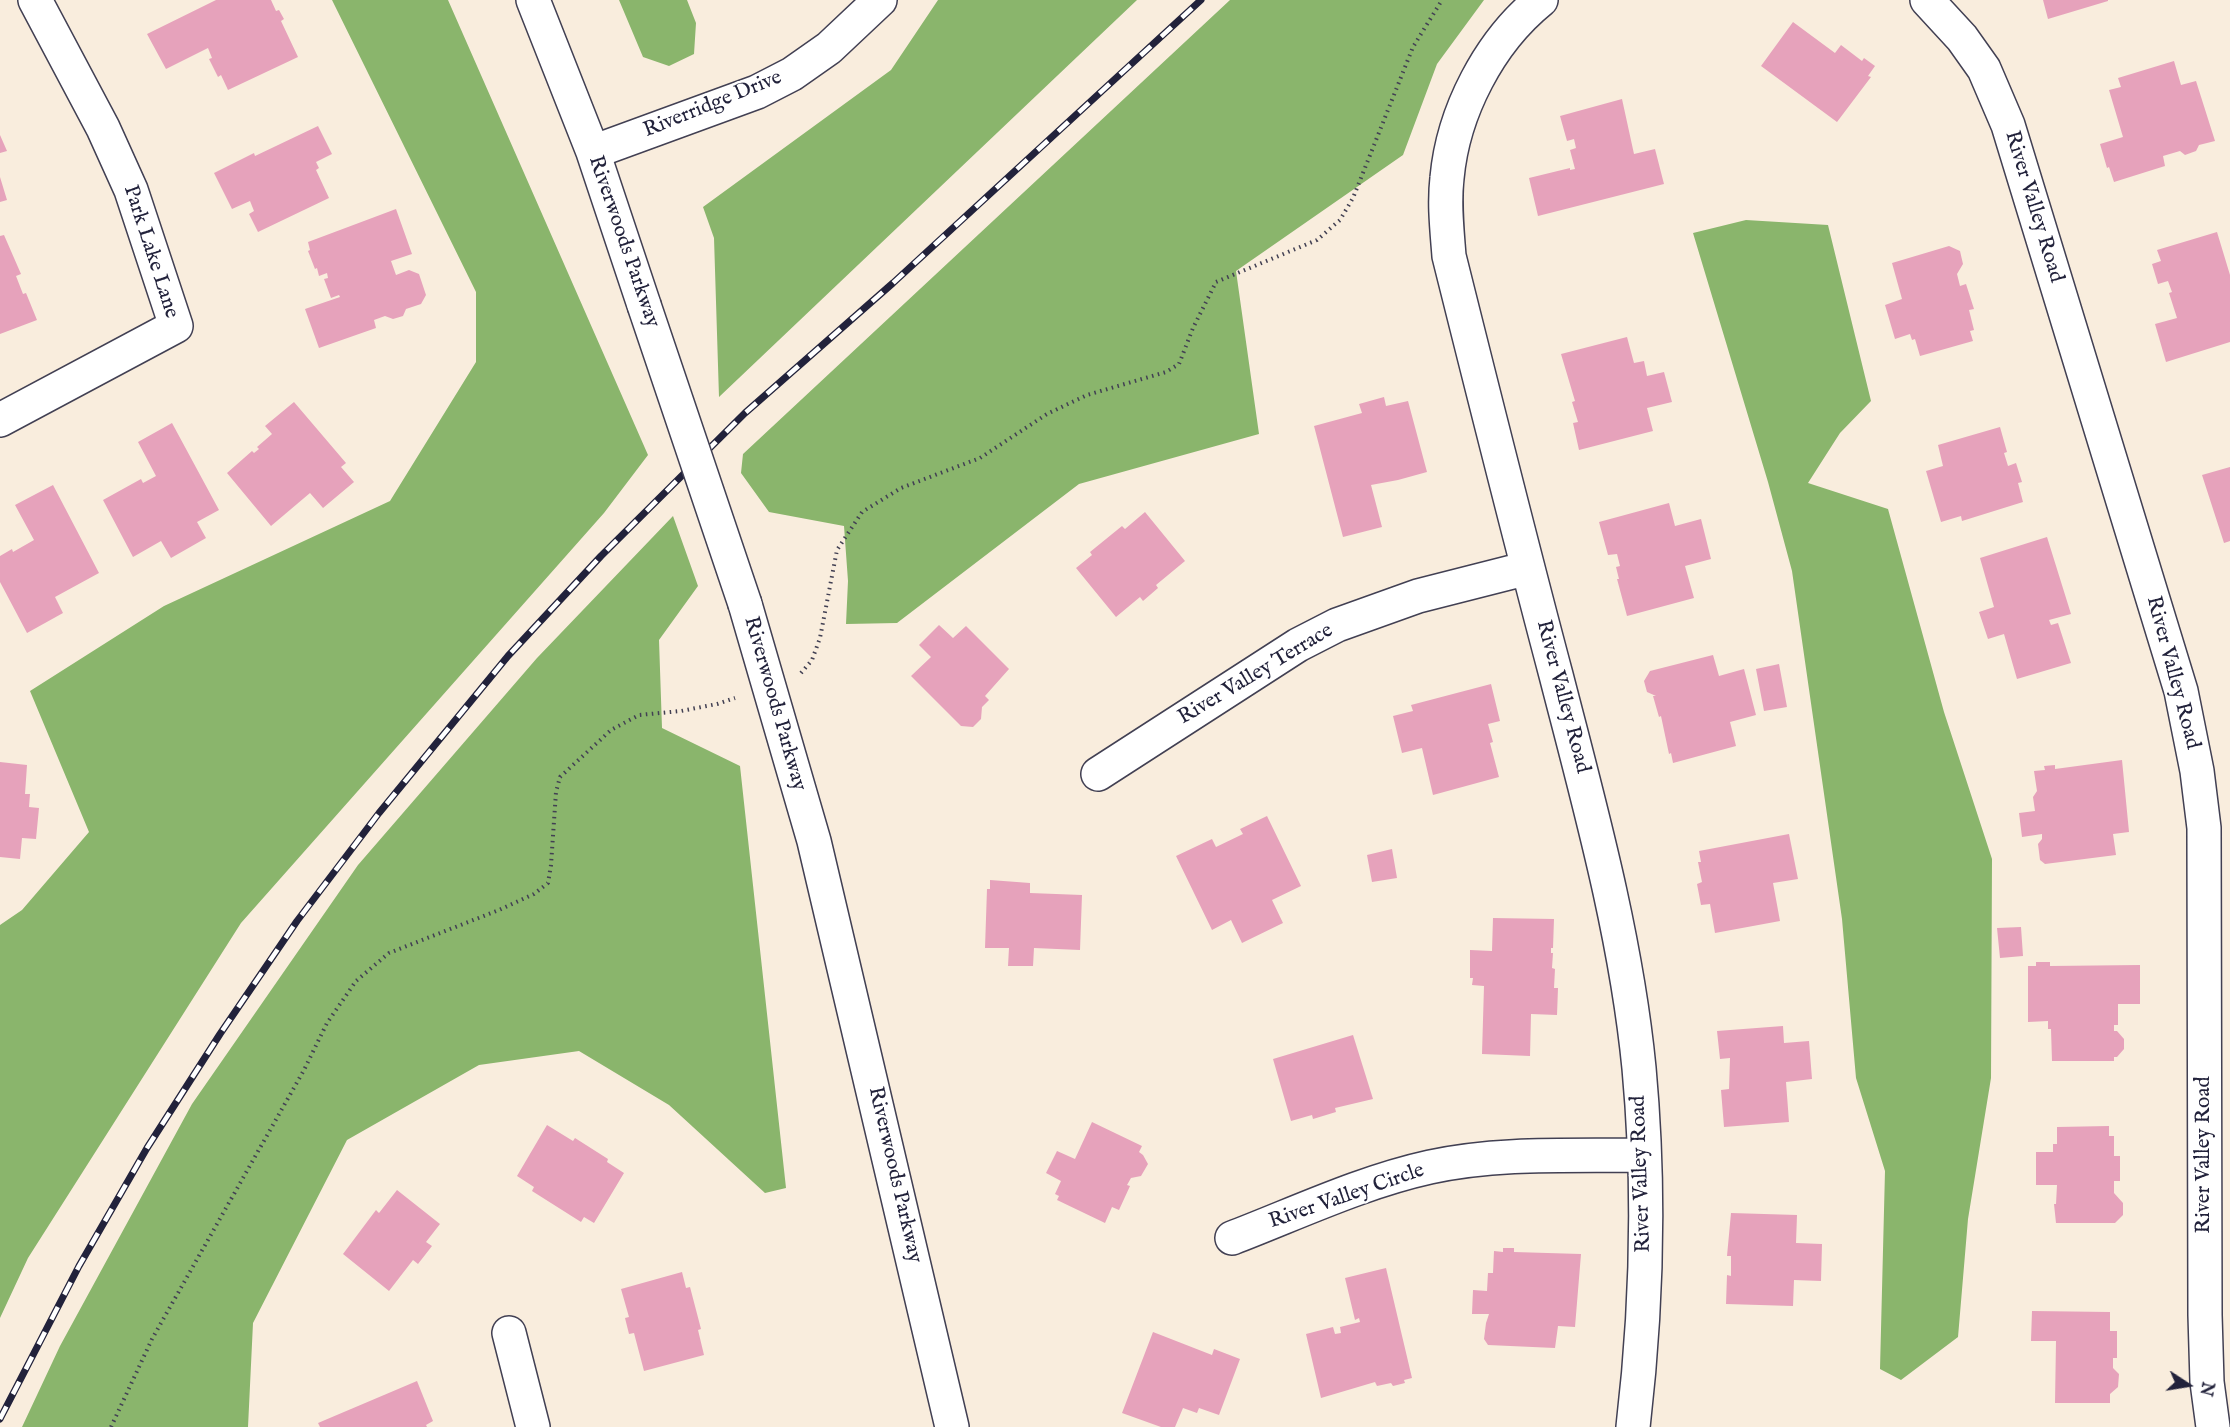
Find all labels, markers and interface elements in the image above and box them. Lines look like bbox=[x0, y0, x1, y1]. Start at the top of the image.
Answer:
street label: Riverridge Drive bbox=[640, 66, 786, 144]
street label: River Valley Road bbox=[1998, 128, 2068, 286]
street label: Riverwoods Parkway bbox=[582, 153, 664, 331]
street label: Park Lake Lane bbox=[117, 182, 183, 322]
street label: River Valley Road bbox=[2139, 594, 2205, 752]
street label: Riverwoods Parkway bbox=[737, 614, 811, 794]
street label: River Valley Road bbox=[1529, 618, 1595, 776]
street label: River Valley Terrace bbox=[1174, 619, 1338, 731]
street label: River Valley Road bbox=[2192, 1076, 2218, 1234]
street label: Riverwoods Parkway bbox=[861, 1084, 927, 1266]
street label: River Valley Road bbox=[1627, 1095, 1657, 1253]
street label: River Valley Circle bbox=[1266, 1159, 1428, 1235]
north arrow bbox=[2158, 1355, 2218, 1415]
text: N bbox=[2194, 1380, 2217, 1398]

